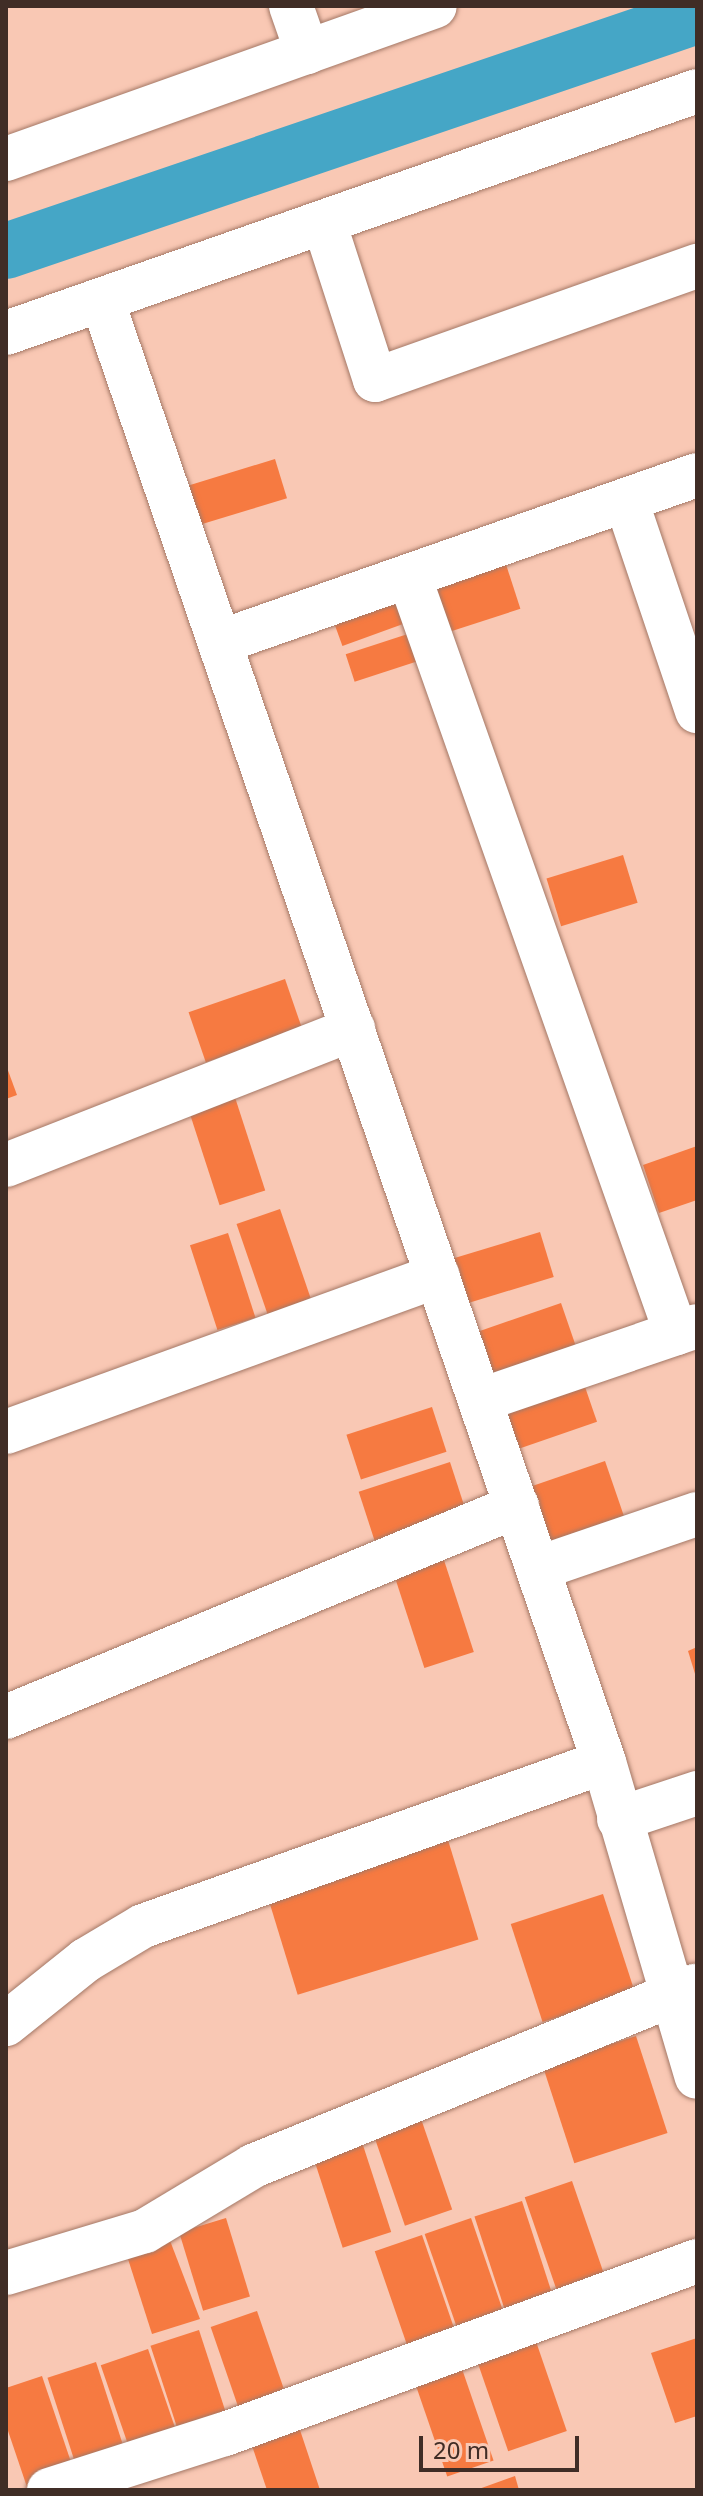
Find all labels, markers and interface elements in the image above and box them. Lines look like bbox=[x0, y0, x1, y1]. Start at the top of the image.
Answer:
scale bar bbox=[423, 2420, 583, 2470]
text: 20 m bbox=[433, 2433, 489, 2466]

